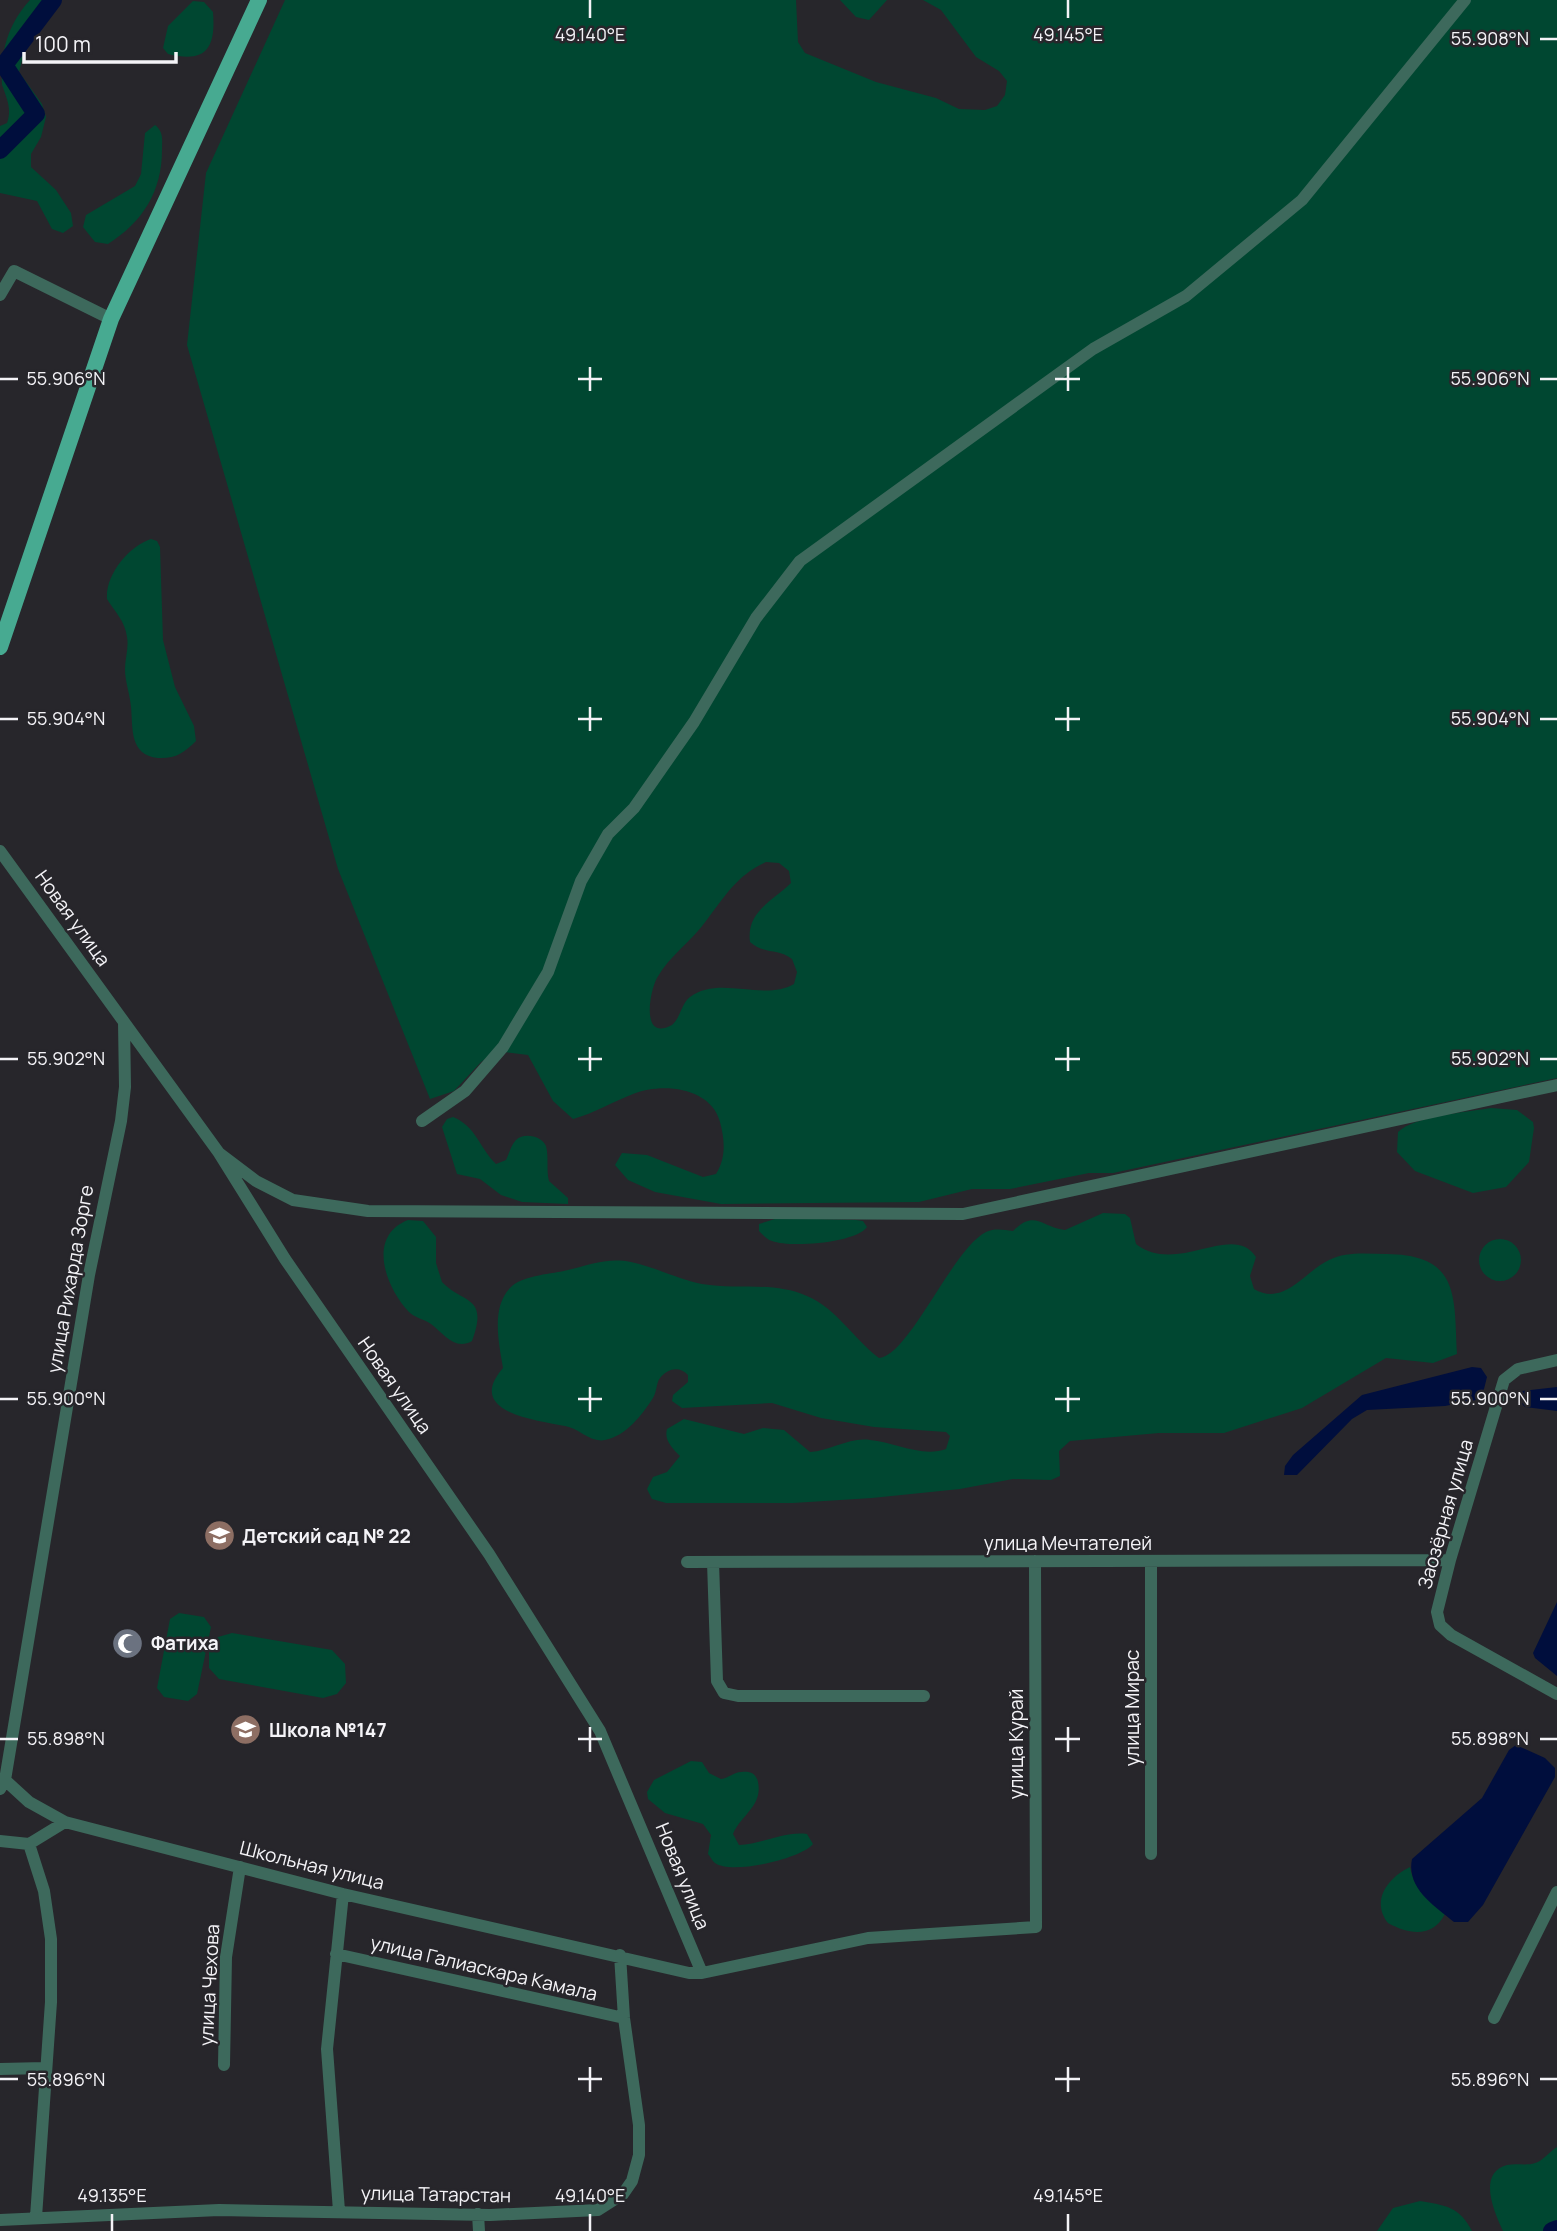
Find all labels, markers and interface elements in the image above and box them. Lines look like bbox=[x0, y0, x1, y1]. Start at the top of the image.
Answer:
scale bar bbox=[24, 21, 177, 65]
text: 49.140°E bbox=[555, 22, 625, 46]
text: 49.145°E bbox=[1033, 22, 1103, 46]
text: 55.908°N bbox=[1451, 26, 1529, 50]
text: 100 m bbox=[35, 30, 91, 58]
text: 55.906°N bbox=[26, 366, 106, 390]
text: 55.906°N bbox=[1450, 366, 1530, 390]
text: 55.904°N bbox=[27, 706, 105, 730]
text: 55.904°N bbox=[1451, 706, 1529, 730]
street label: Новая улица bbox=[29, 865, 117, 971]
text: 55.902°N bbox=[27, 1046, 105, 1070]
text: 55.902°N bbox=[1451, 1046, 1529, 1070]
street label: улица Рихарда Зорге bbox=[41, 1183, 99, 1375]
street label: Новая улица bbox=[352, 1331, 438, 1439]
text: 55.900°N bbox=[27, 1386, 105, 1410]
text: 55.900°N bbox=[1451, 1386, 1529, 1410]
street label: Заозёрная улица bbox=[1411, 1436, 1479, 1592]
school or university icon: Детский сад № 22 bbox=[202, 1519, 236, 1553]
place label: Детский сад № 22 bbox=[242, 1523, 411, 1549]
street label: улица Мечтателей bbox=[984, 1530, 1152, 1556]
mosque icon: Фатиха bbox=[111, 1626, 145, 1660]
place label: Фатиха bbox=[151, 1630, 219, 1656]
street label: улица Мирас bbox=[1119, 1650, 1145, 1766]
street label: улица Курай bbox=[1003, 1689, 1029, 1799]
school or university icon: Школа №147 bbox=[229, 1713, 263, 1747]
place label: Школа №147 bbox=[269, 1717, 387, 1743]
text: 55.898°N bbox=[27, 1726, 105, 1750]
text: 55.898°N bbox=[1451, 1726, 1529, 1750]
street label: Новая улица bbox=[650, 1819, 716, 1933]
street label: Школьная улица bbox=[237, 1834, 387, 1896]
street label: улица Чехова bbox=[193, 1923, 225, 2047]
street label: улица Галиаскара Камала bbox=[368, 1929, 600, 2007]
text: 55.896°N bbox=[27, 2067, 105, 2091]
text: 55.896°N bbox=[1451, 2067, 1529, 2091]
street label: улица Татарстан bbox=[361, 2180, 511, 2208]
text: 49.135°E bbox=[77, 2183, 147, 2207]
text: 49.140°E bbox=[555, 2183, 625, 2207]
text: 49.145°E bbox=[1033, 2183, 1103, 2207]

